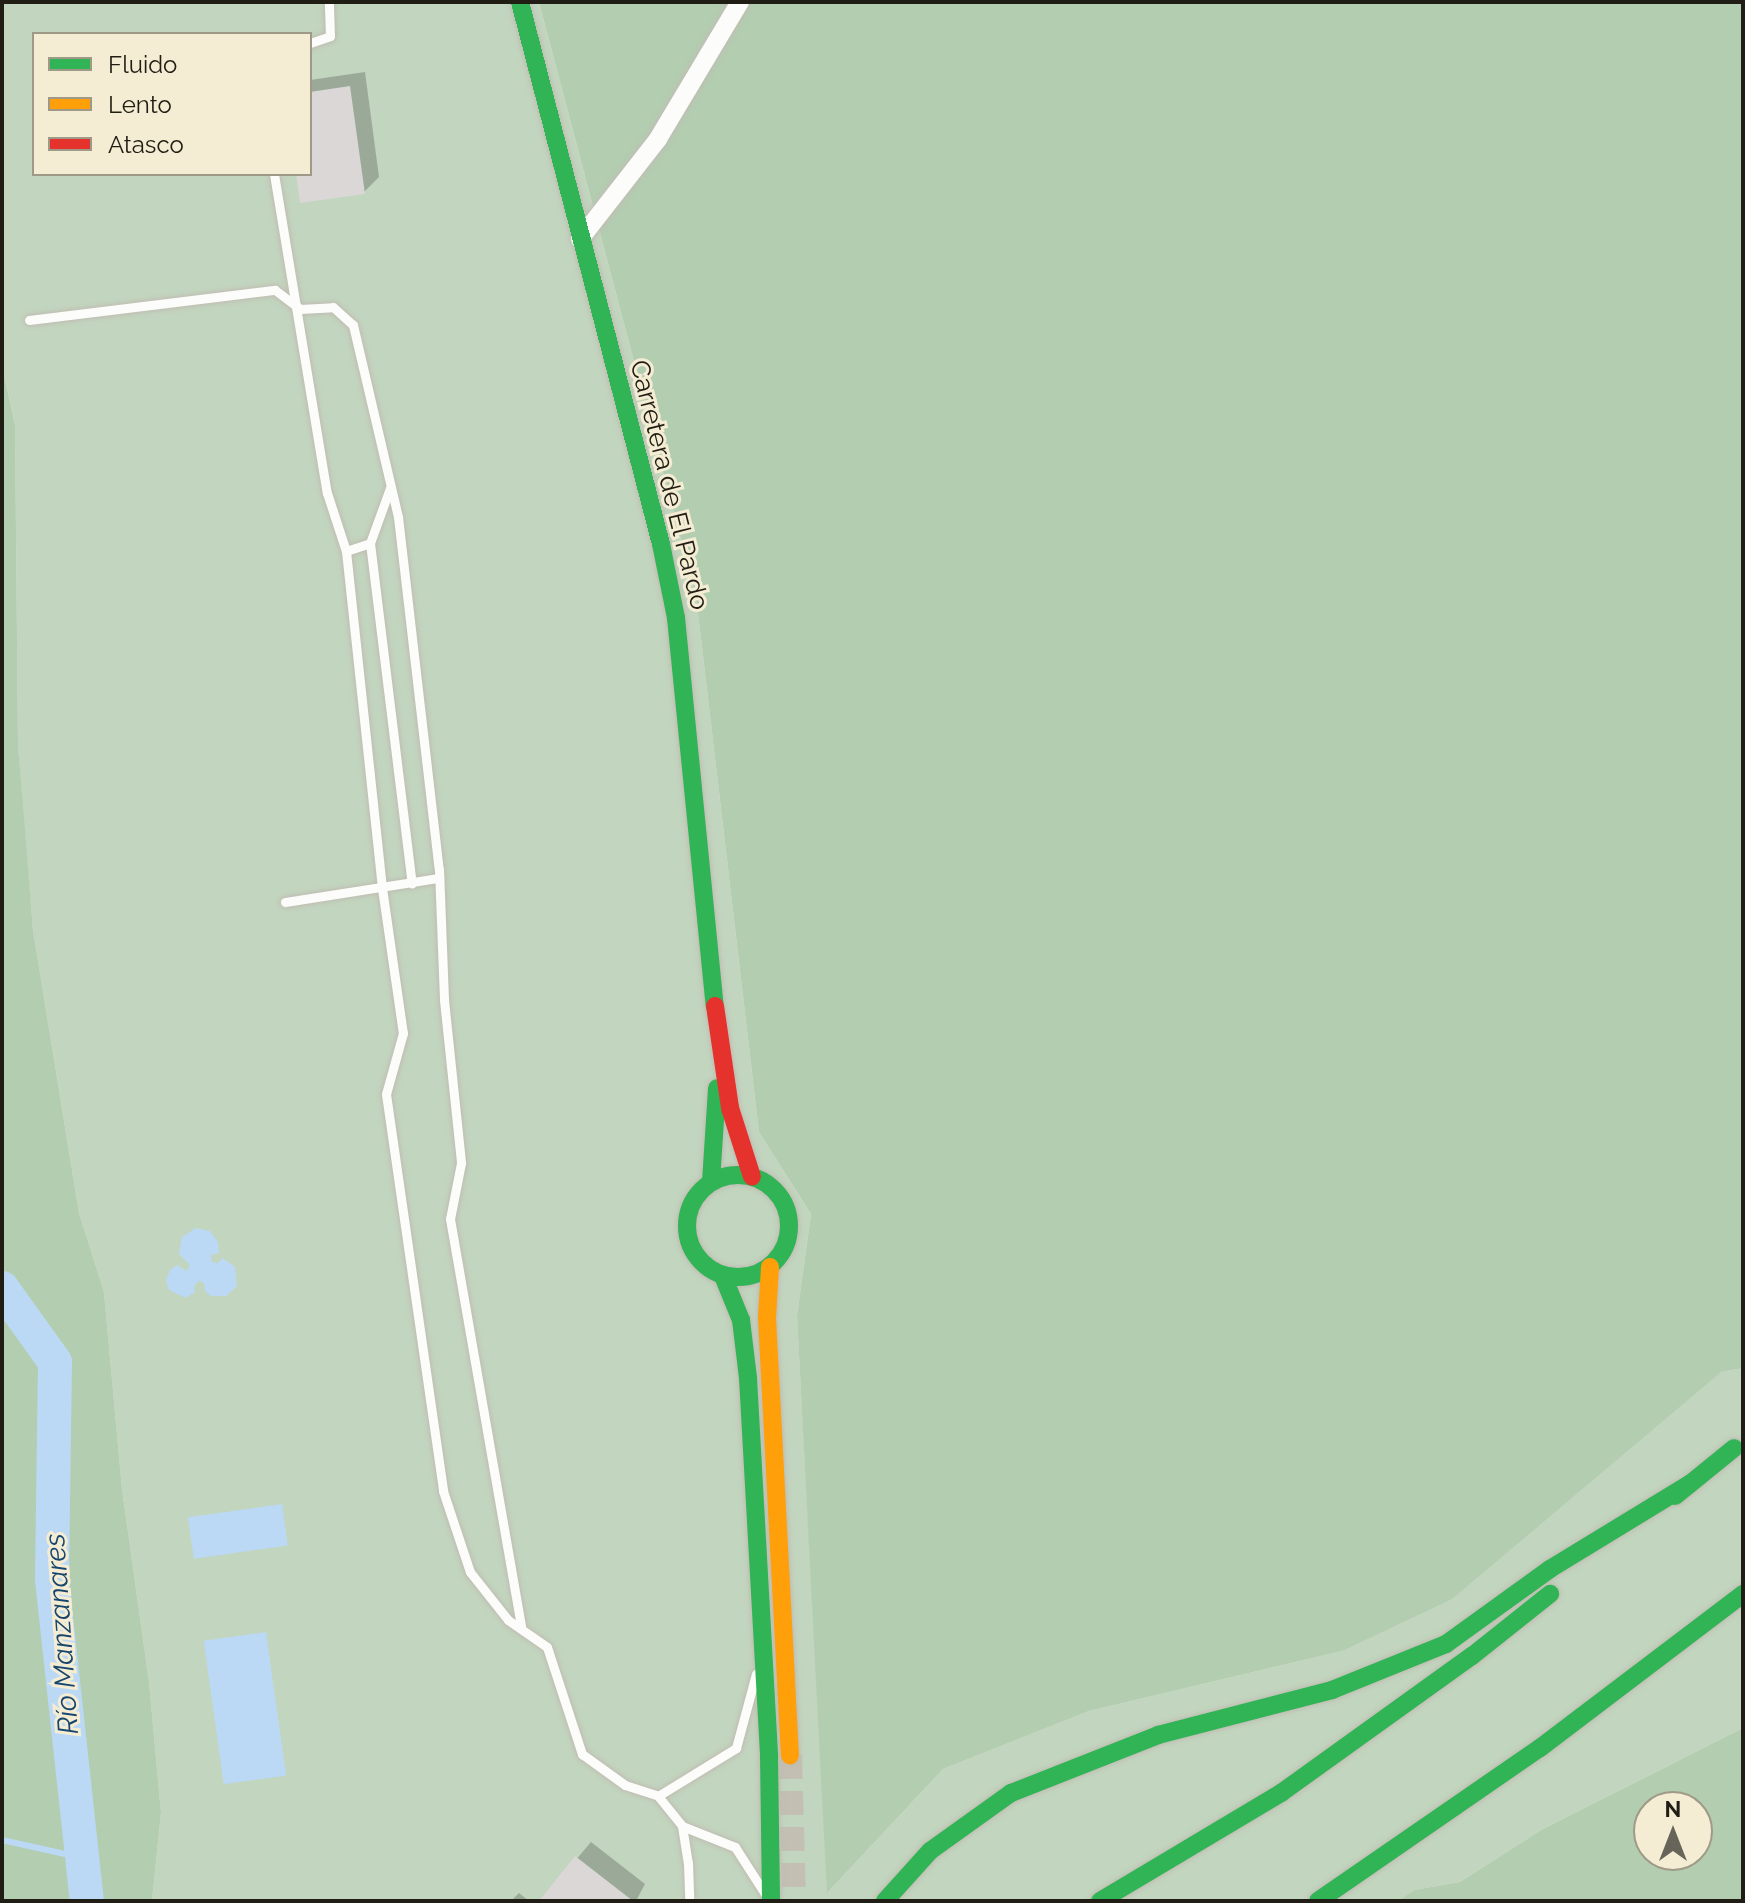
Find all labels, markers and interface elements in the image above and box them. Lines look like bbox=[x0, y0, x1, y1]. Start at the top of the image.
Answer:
legend bbox=[32, 32, 312, 176]
text: Fluido bbox=[108, 50, 177, 79]
text: Lento bbox=[108, 90, 172, 119]
text: Atasco bbox=[108, 130, 184, 159]
street label: Carretera de El Pardo bbox=[623, 357, 715, 613]
water label: Río Manzanares bbox=[38, 1532, 86, 1736]
north arrow bbox=[1633, 1791, 1713, 1871]
text: N bbox=[1665, 1796, 1681, 1822]

